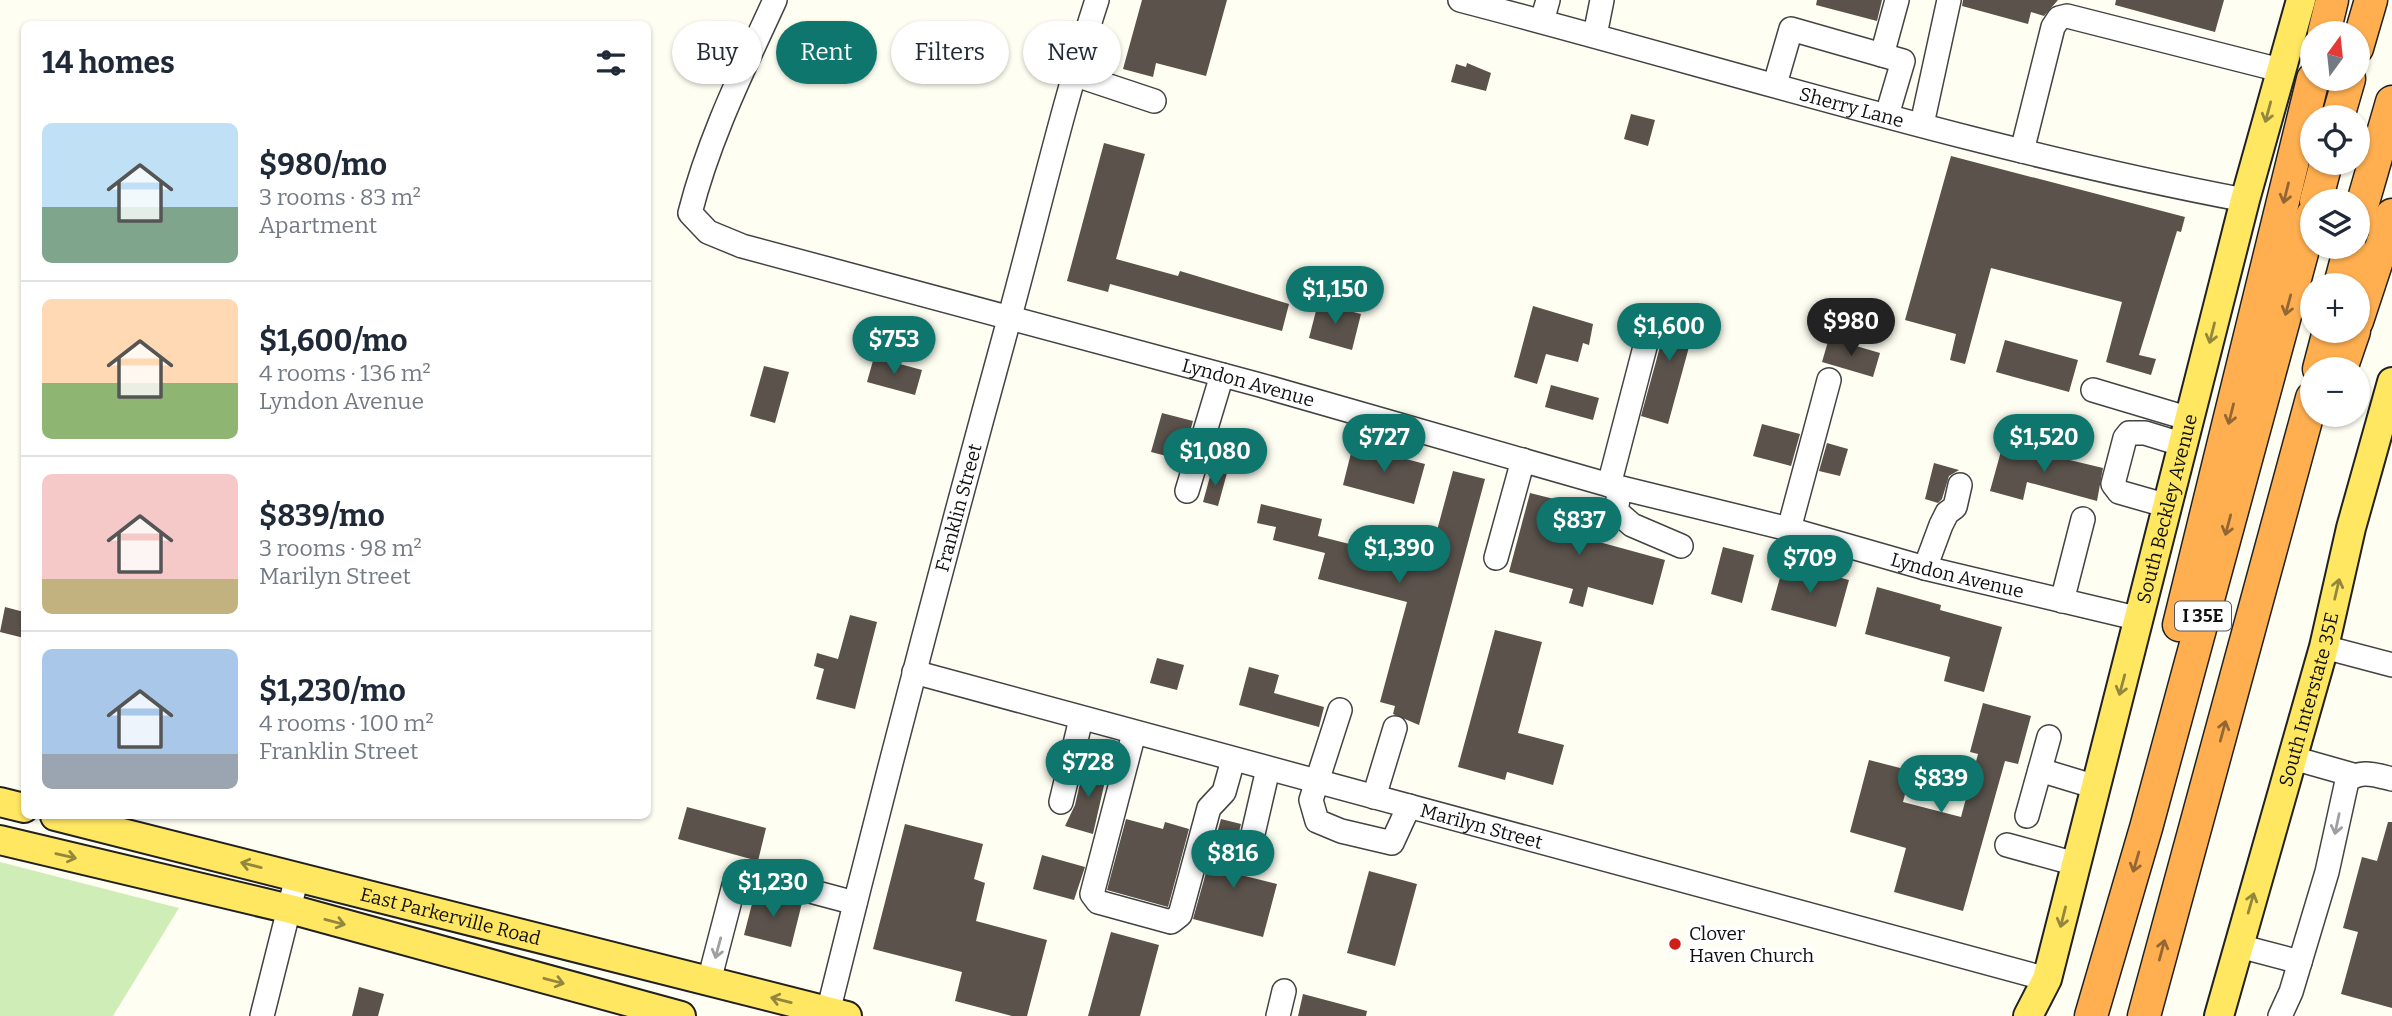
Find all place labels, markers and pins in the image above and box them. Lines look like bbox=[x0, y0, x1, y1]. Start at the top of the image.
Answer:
pin: $1,150 bbox=[1278, 266, 1392, 326]
pin: $980 bbox=[1810, 298, 1892, 358]
pin: $1,600 bbox=[1612, 304, 1726, 363]
pin: $753 bbox=[853, 316, 935, 376]
pin: $727 bbox=[1343, 414, 1425, 474]
pin: $1,520 bbox=[1987, 414, 2101, 474]
pin: $1,080 bbox=[1158, 428, 1272, 488]
pin: $837 bbox=[1538, 498, 1620, 557]
pin: $1,390 bbox=[1342, 526, 1456, 585]
pin: $709 bbox=[1769, 536, 1851, 595]
pin: $728 bbox=[1047, 740, 1129, 799]
pin: $839 bbox=[1900, 756, 1982, 815]
pin: $816 bbox=[1192, 830, 1274, 890]
pin: $1,230 bbox=[716, 860, 830, 919]
place label: Clover Haven Church bbox=[1689, 922, 1814, 967]
marker: Clover Haven Church bbox=[1667, 936, 1683, 952]

